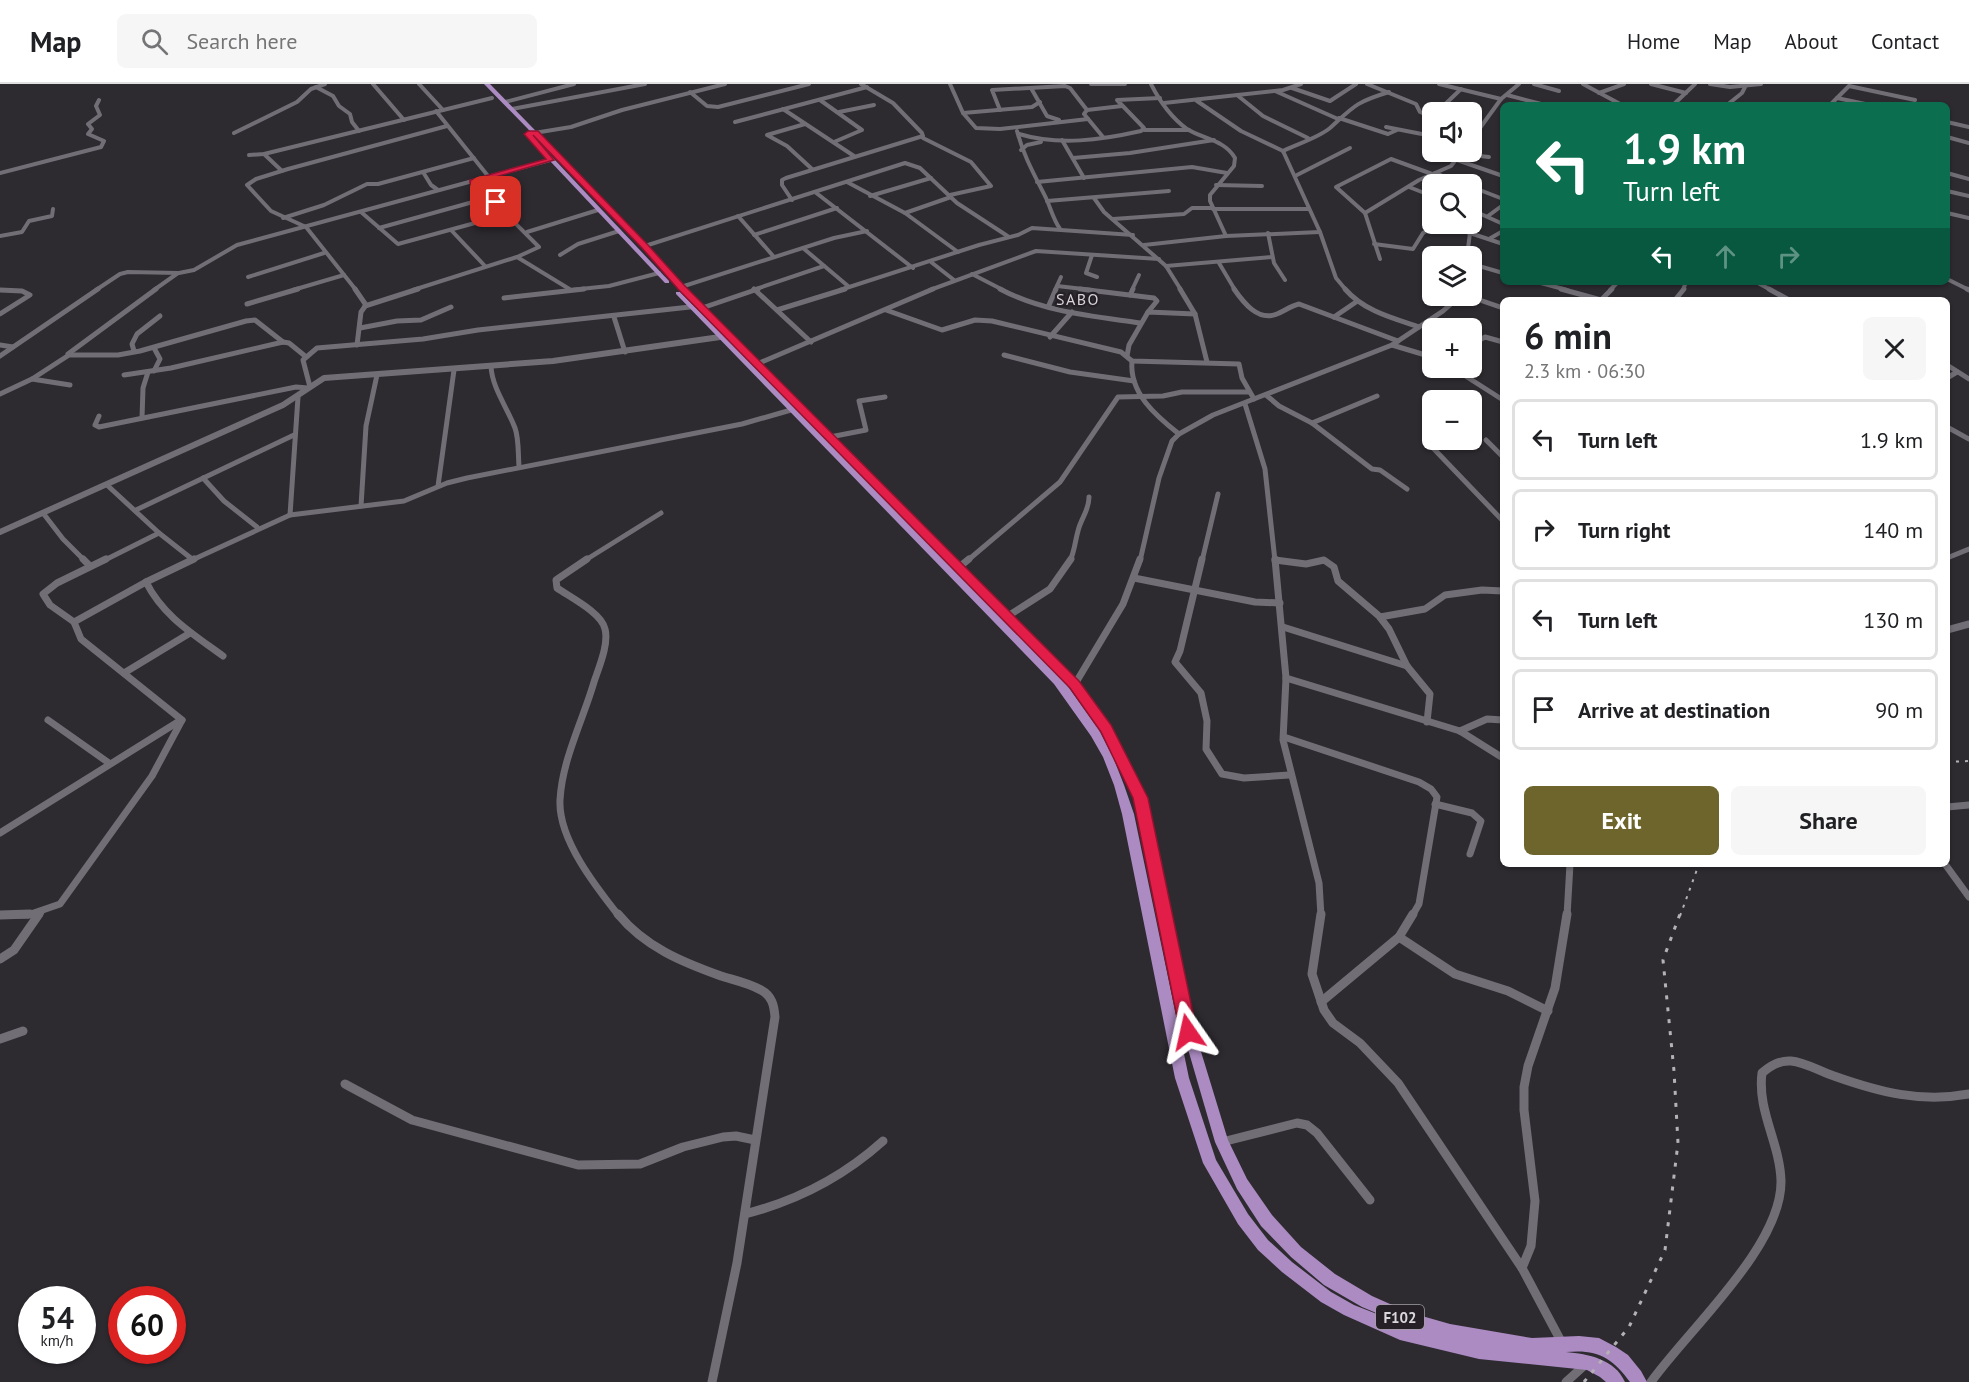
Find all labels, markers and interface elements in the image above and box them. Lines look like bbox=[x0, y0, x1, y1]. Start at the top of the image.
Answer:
search box bbox=[117, 14, 537, 68]
text: Map bbox=[30, 23, 81, 60]
icon: search bbox=[138, 25, 171, 58]
text: Search here bbox=[186, 27, 297, 55]
text: Home bbox=[1627, 28, 1680, 55]
text: Map bbox=[1713, 28, 1752, 55]
text: About bbox=[1785, 28, 1838, 55]
text: Contact bbox=[1871, 28, 1939, 55]
map controls bbox=[1422, 102, 1482, 450]
button: sound bbox=[1422, 102, 1482, 162]
text: 1.9 km bbox=[1623, 121, 1746, 176]
icon: left bbox=[1524, 126, 1602, 204]
button: search bbox=[1422, 174, 1482, 234]
text: Turn left bbox=[1623, 174, 1720, 208]
pin bbox=[470, 176, 521, 227]
icon: arrive bbox=[479, 185, 512, 218]
icon: left bbox=[1646, 240, 1679, 273]
icon: ahead bbox=[1709, 240, 1742, 273]
icon: right bbox=[1772, 240, 1805, 273]
button: layers bbox=[1422, 246, 1482, 306]
district label: SABO bbox=[1056, 289, 1100, 309]
text: 6 min bbox=[1524, 312, 1612, 359]
button: close bbox=[1863, 317, 1926, 380]
button: + bbox=[1422, 318, 1482, 378]
text: 2.3 km · 06:30 bbox=[1524, 358, 1645, 384]
button: − bbox=[1422, 390, 1482, 450]
icon: left bbox=[1527, 423, 1560, 456]
text: Turn left bbox=[1578, 426, 1658, 454]
text: 1.9 km bbox=[1860, 426, 1923, 454]
icon: right bbox=[1527, 513, 1560, 546]
text: Turn right bbox=[1578, 516, 1670, 544]
text: 140 m bbox=[1863, 516, 1923, 544]
icon: left bbox=[1527, 603, 1560, 636]
text: Turn left bbox=[1578, 606, 1658, 634]
text: 130 m bbox=[1863, 606, 1923, 634]
icon: arrive bbox=[1527, 693, 1560, 726]
text: Arrive at destination bbox=[1578, 696, 1770, 724]
text: 90 m bbox=[1875, 696, 1923, 724]
button: Exit bbox=[1524, 786, 1719, 855]
button: Share bbox=[1731, 786, 1926, 855]
position arrow bbox=[1156, 1000, 1220, 1064]
speed limit sign: 60 bbox=[108, 1286, 186, 1364]
text: 54 bbox=[40, 1298, 74, 1337]
road number: F102 bbox=[1376, 1305, 1424, 1329]
text: km/h bbox=[41, 1331, 73, 1350]

